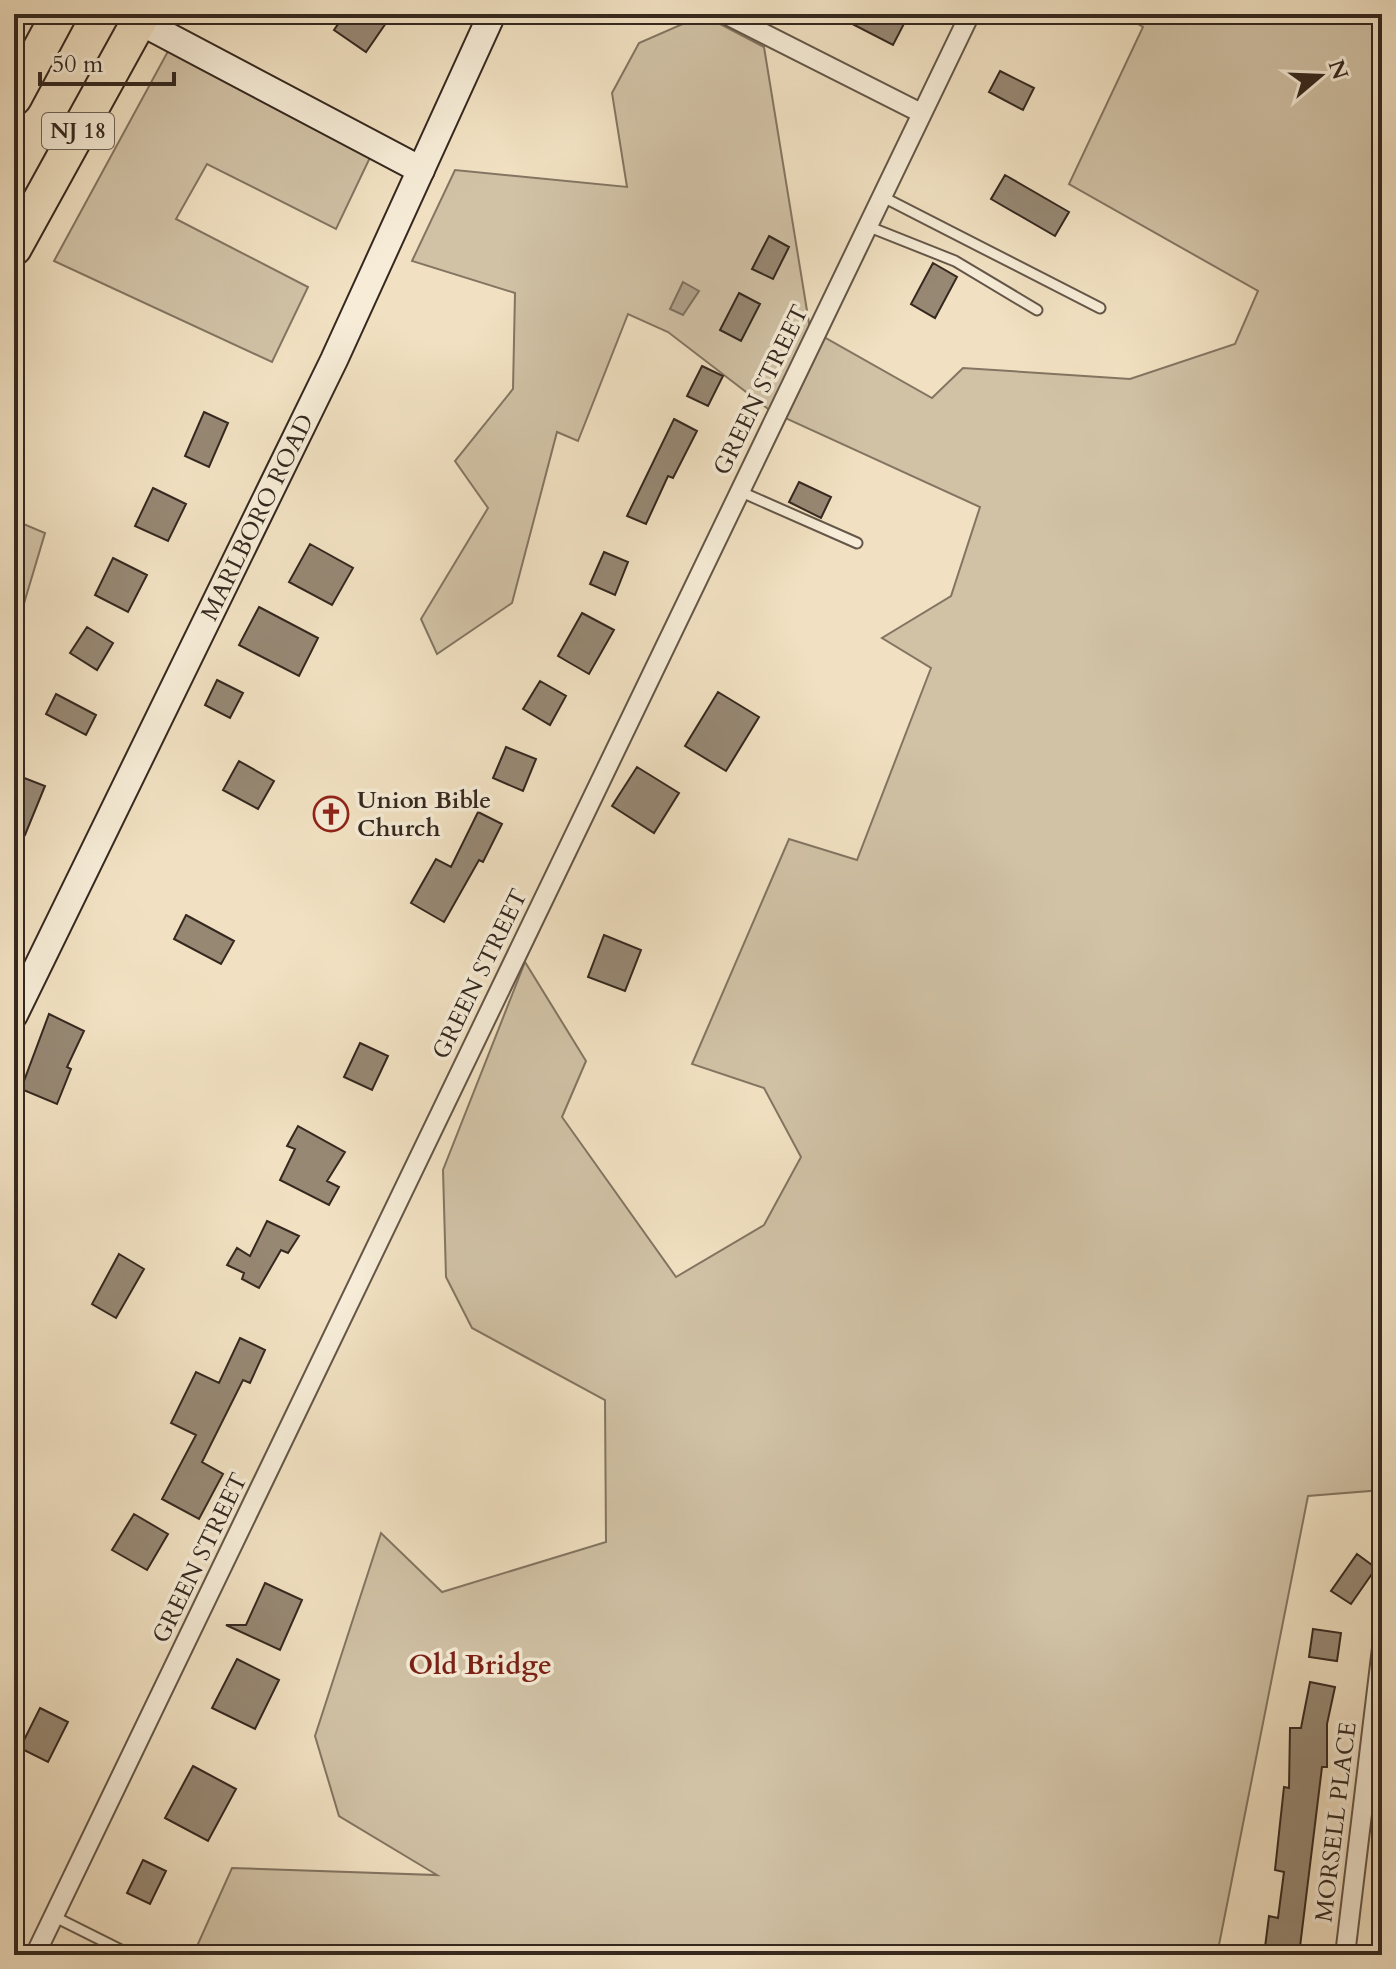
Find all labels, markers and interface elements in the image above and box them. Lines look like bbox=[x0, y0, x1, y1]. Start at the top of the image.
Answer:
scale bar bbox=[40, 36, 174, 86]
north arrow bbox=[1280, 36, 1360, 116]
text: 50 m bbox=[52, 48, 104, 81]
text: N bbox=[1321, 56, 1355, 84]
road number: NJ 18 bbox=[42, 113, 114, 149]
street label: GREEN STREET bbox=[705, 299, 817, 481]
street label: MARLBORO ROAD bbox=[193, 409, 322, 626]
place label: Union Bible Church bbox=[357, 784, 491, 845]
church icon: Union Bible Church bbox=[312, 795, 350, 833]
street label: GREEN STREET bbox=[424, 883, 536, 1065]
street label: GREEN STREET bbox=[144, 1467, 256, 1649]
district label: Old Bridge bbox=[408, 1646, 552, 1684]
street label: MORSELL PLACE bbox=[1307, 1720, 1365, 1924]

